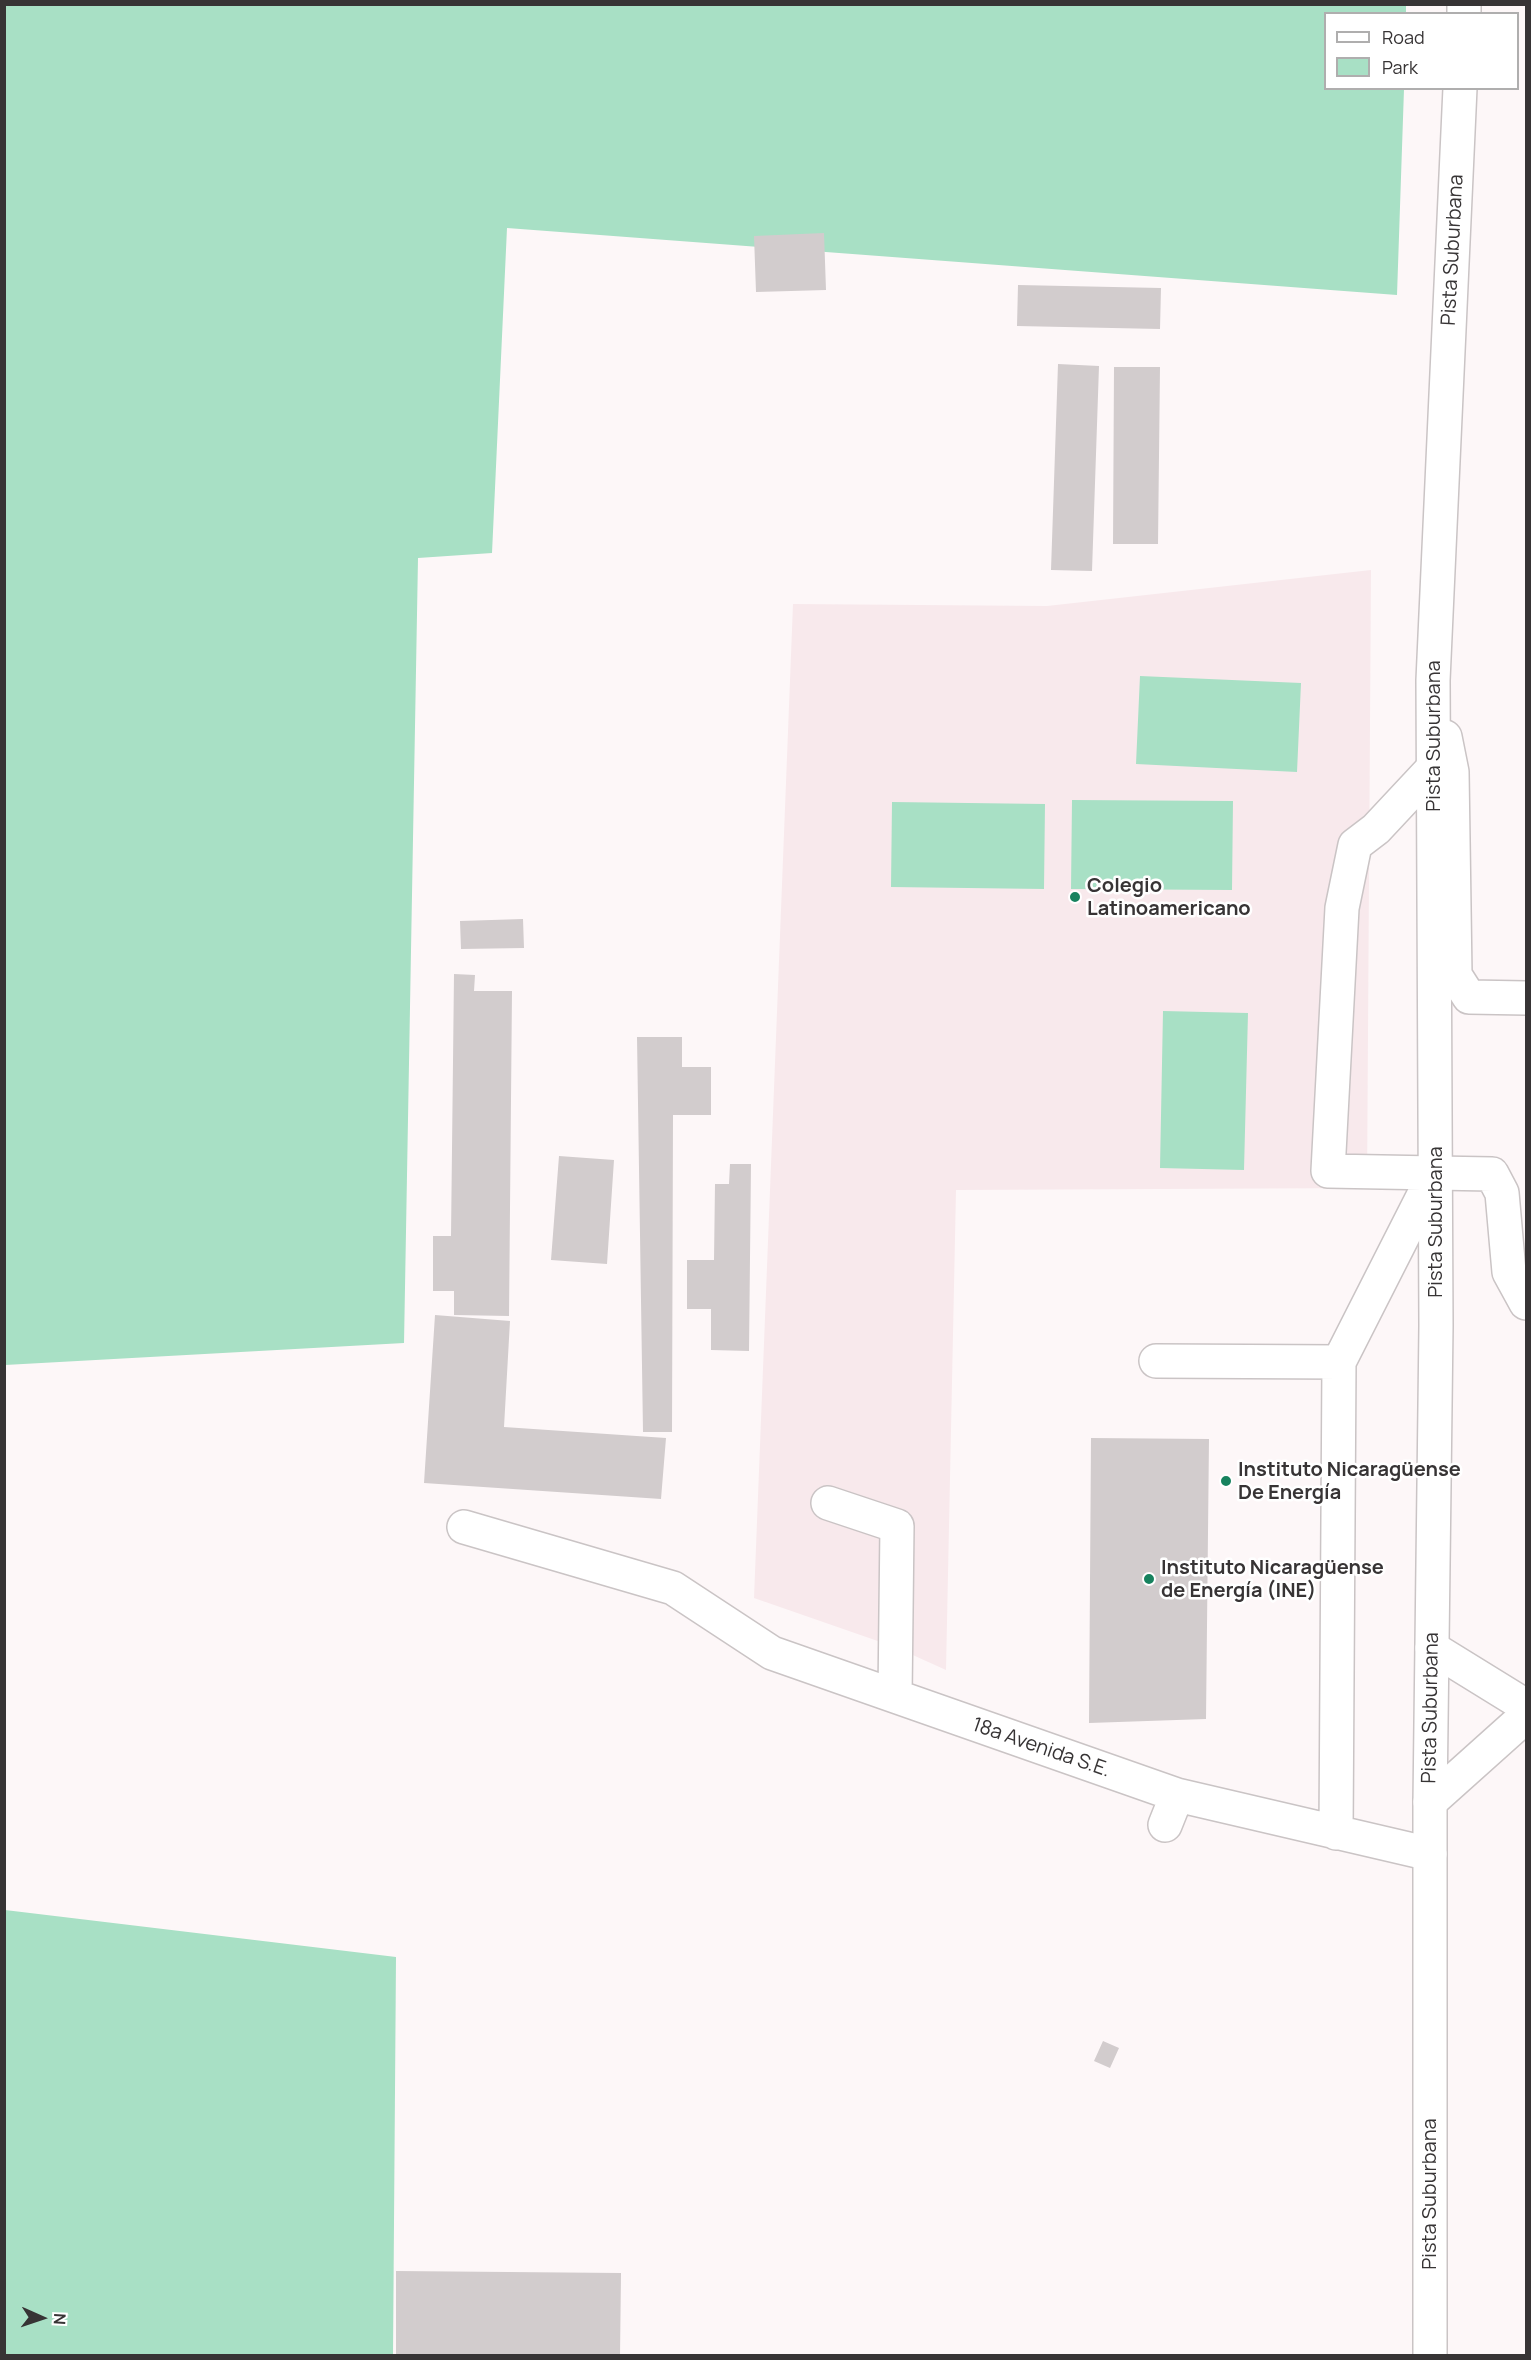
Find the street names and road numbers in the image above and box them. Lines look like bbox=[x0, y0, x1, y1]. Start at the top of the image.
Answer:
street label: Pista Suburbana bbox=[1437, 174, 1469, 326]
street label: Pista Suburbana bbox=[1422, 660, 1446, 812]
street label: Pista Suburbana bbox=[1424, 1146, 1448, 1298]
street label: Pista Suburbana bbox=[1418, 1632, 1444, 1784]
street label: 18a Avenida S.E. bbox=[969, 1713, 1113, 1783]
street label: Pista Suburbana bbox=[1418, 2118, 1442, 2270]

